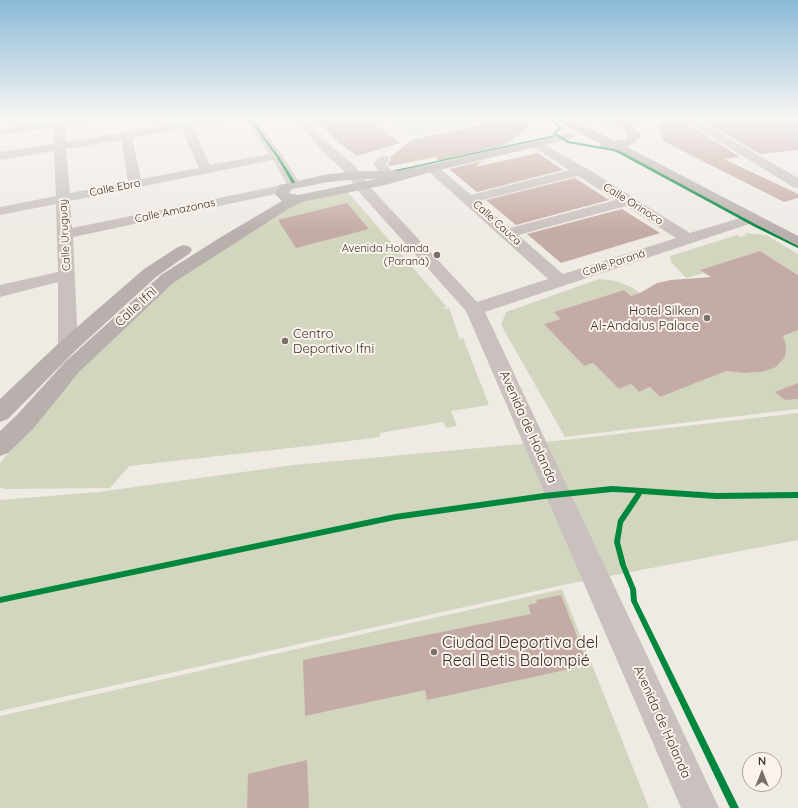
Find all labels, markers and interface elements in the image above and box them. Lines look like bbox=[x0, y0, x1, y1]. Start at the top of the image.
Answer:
street label: Calle Ebro bbox=[88, 177, 142, 199]
street label: Calle Orinoco bbox=[601, 180, 665, 228]
street label: Calle Amazonas bbox=[134, 196, 216, 226]
street label: Calle Cauca bbox=[470, 198, 524, 248]
street label: Calle Uruguay bbox=[57, 199, 73, 271]
place label: Avenida Holanda (Paraná) bbox=[342, 242, 429, 268]
street label: Calle Paraná bbox=[581, 247, 647, 279]
marker: Avenida Holanda (Paraná) bbox=[432, 250, 442, 260]
street label: Calle Ifni bbox=[112, 284, 160, 330]
place label: Hotel Silken Al-Andalus Palace bbox=[590, 303, 699, 334]
marker: Hotel Silken Al-Andalus Palace bbox=[702, 313, 712, 323]
place label: Centro Deportivo Ifni bbox=[293, 326, 374, 357]
marker: Centro Deportivo Ifni bbox=[280, 336, 290, 346]
street label: Avenida de Holanda bbox=[496, 368, 560, 486]
place label: Ciudad Deportiva del Real Betis Balompié bbox=[442, 633, 598, 671]
marker: Ciudad Deportiva del Real Betis Balompié bbox=[429, 647, 439, 657]
street label: Avenida de Holanda bbox=[630, 663, 694, 781]
north arrow bbox=[742, 752, 782, 792]
text: N bbox=[758, 754, 766, 768]

